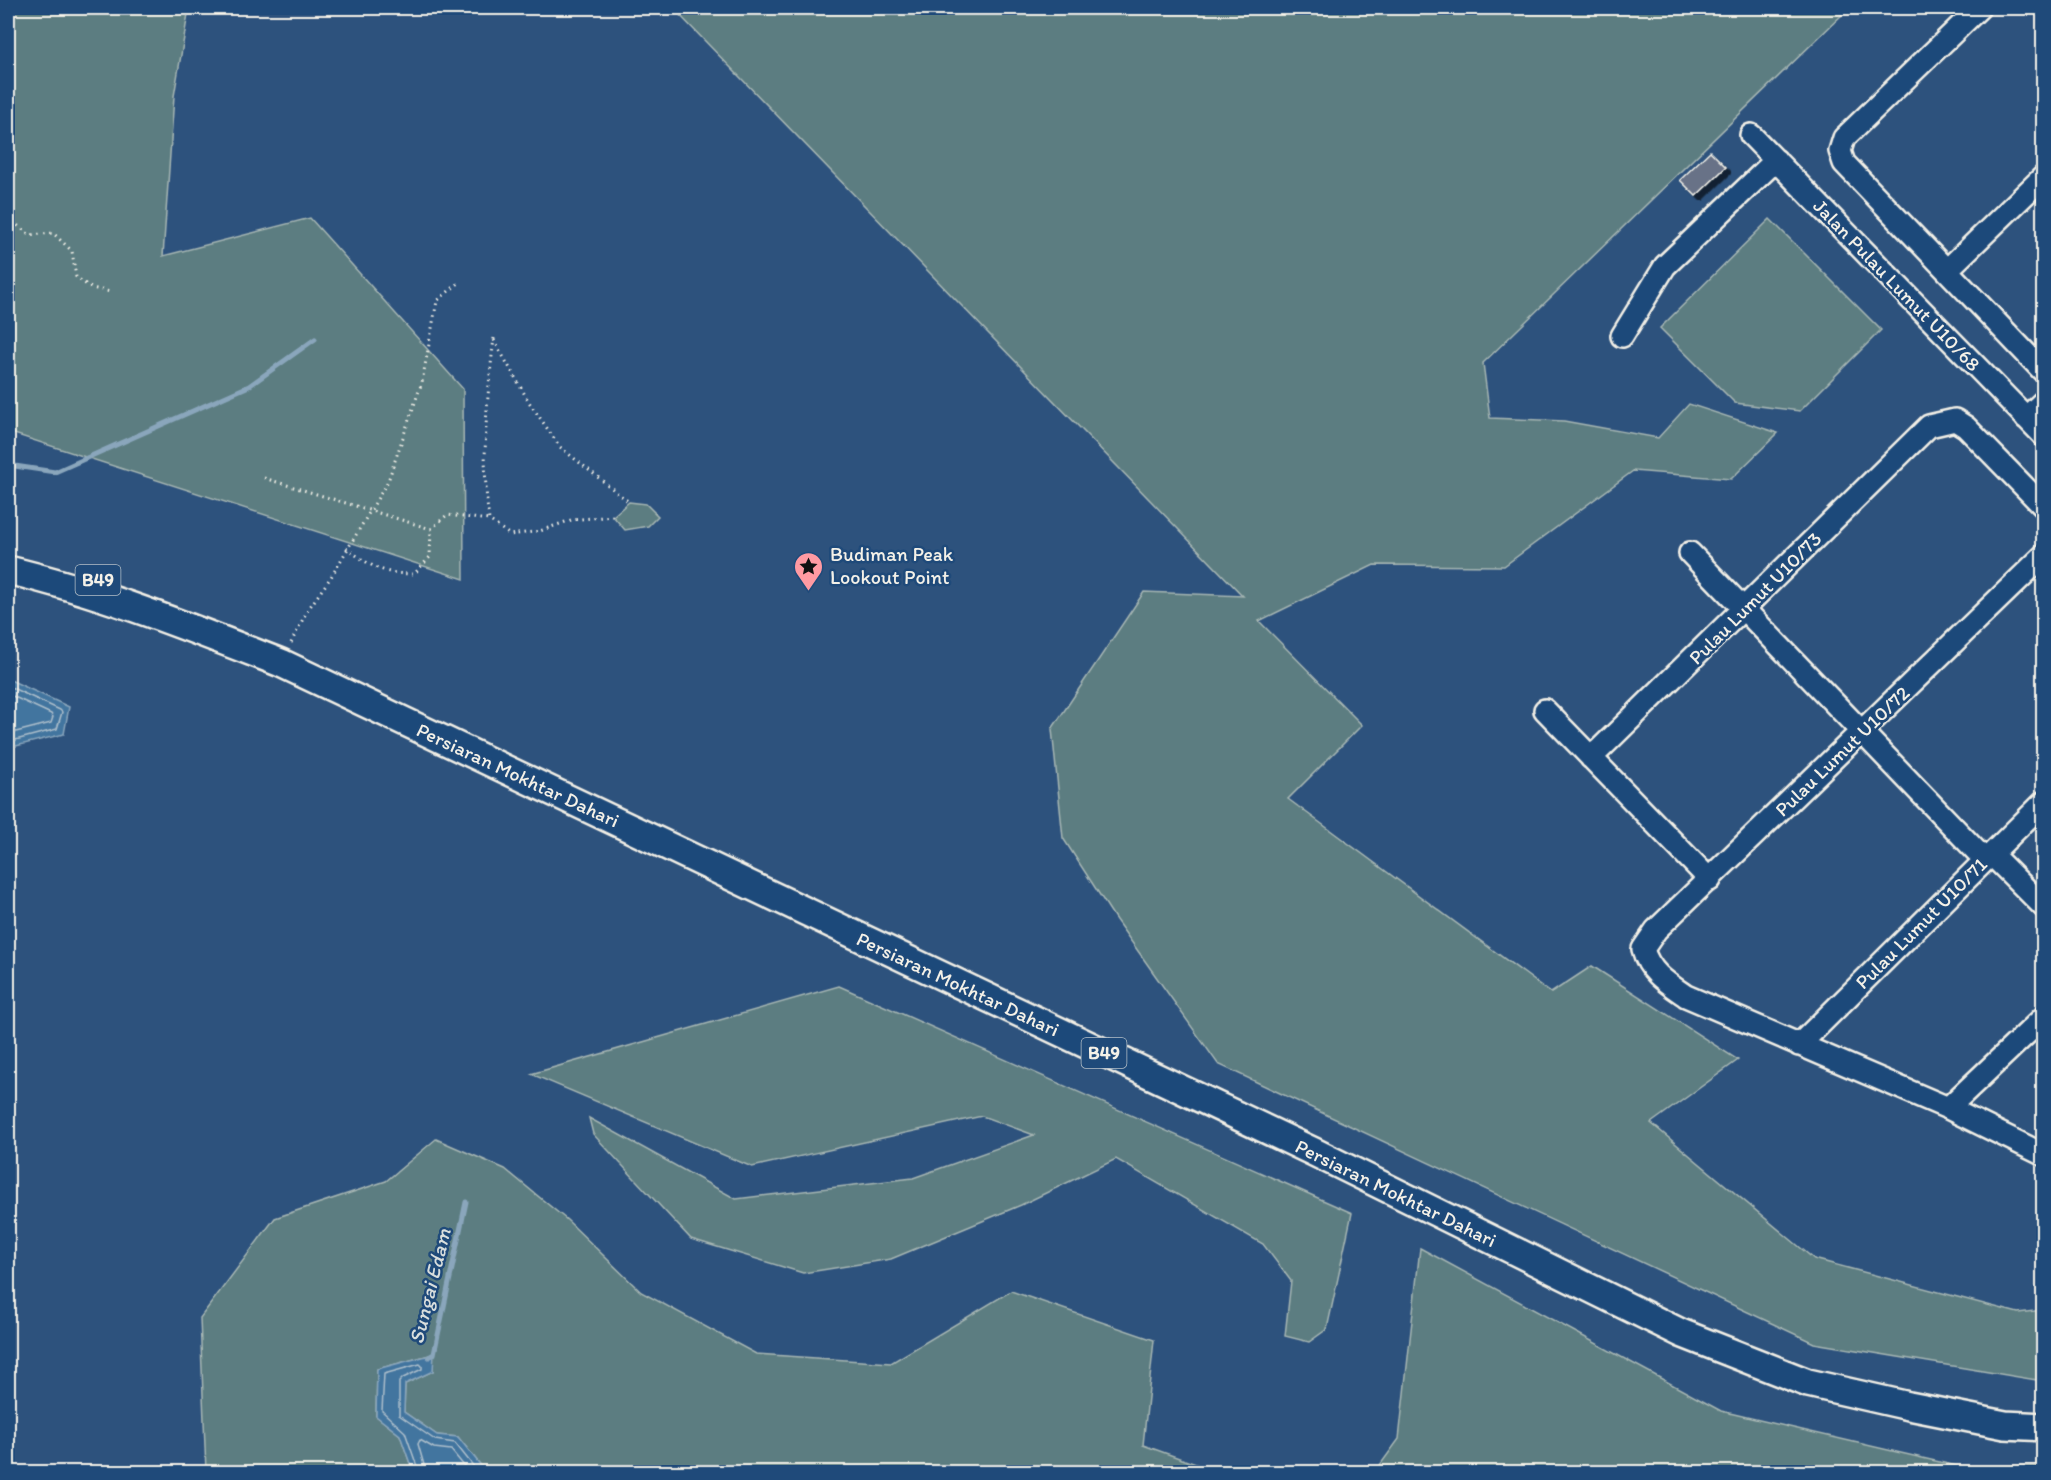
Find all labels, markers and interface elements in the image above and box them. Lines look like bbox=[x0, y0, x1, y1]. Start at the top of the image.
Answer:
street label: Jalan Pulau Lumut U10/68 bbox=[1808, 194, 1986, 376]
street label: Pulau Lumut U10/73 bbox=[1684, 527, 1826, 669]
place label: Budiman Peak Lookout Point bbox=[830, 542, 954, 589]
place icon: Budiman Peak Lookout Point bbox=[793, 550, 825, 592]
road number: B49 bbox=[76, 565, 120, 595]
street label: Pulau Lumut U10/72 bbox=[1770, 680, 1915, 821]
street label: Persiaran Mokhtar Dahari bbox=[413, 717, 623, 833]
street label: Pulau Lumut U10/71 bbox=[1850, 852, 1992, 994]
street label: Persiaran Mokhtar Dahari bbox=[853, 926, 1063, 1042]
road number: B49 bbox=[1082, 1038, 1126, 1068]
street label: Persiaran Mokhtar Dahari bbox=[1292, 1134, 1500, 1252]
water label: Sungai Edam bbox=[403, 1225, 456, 1346]

